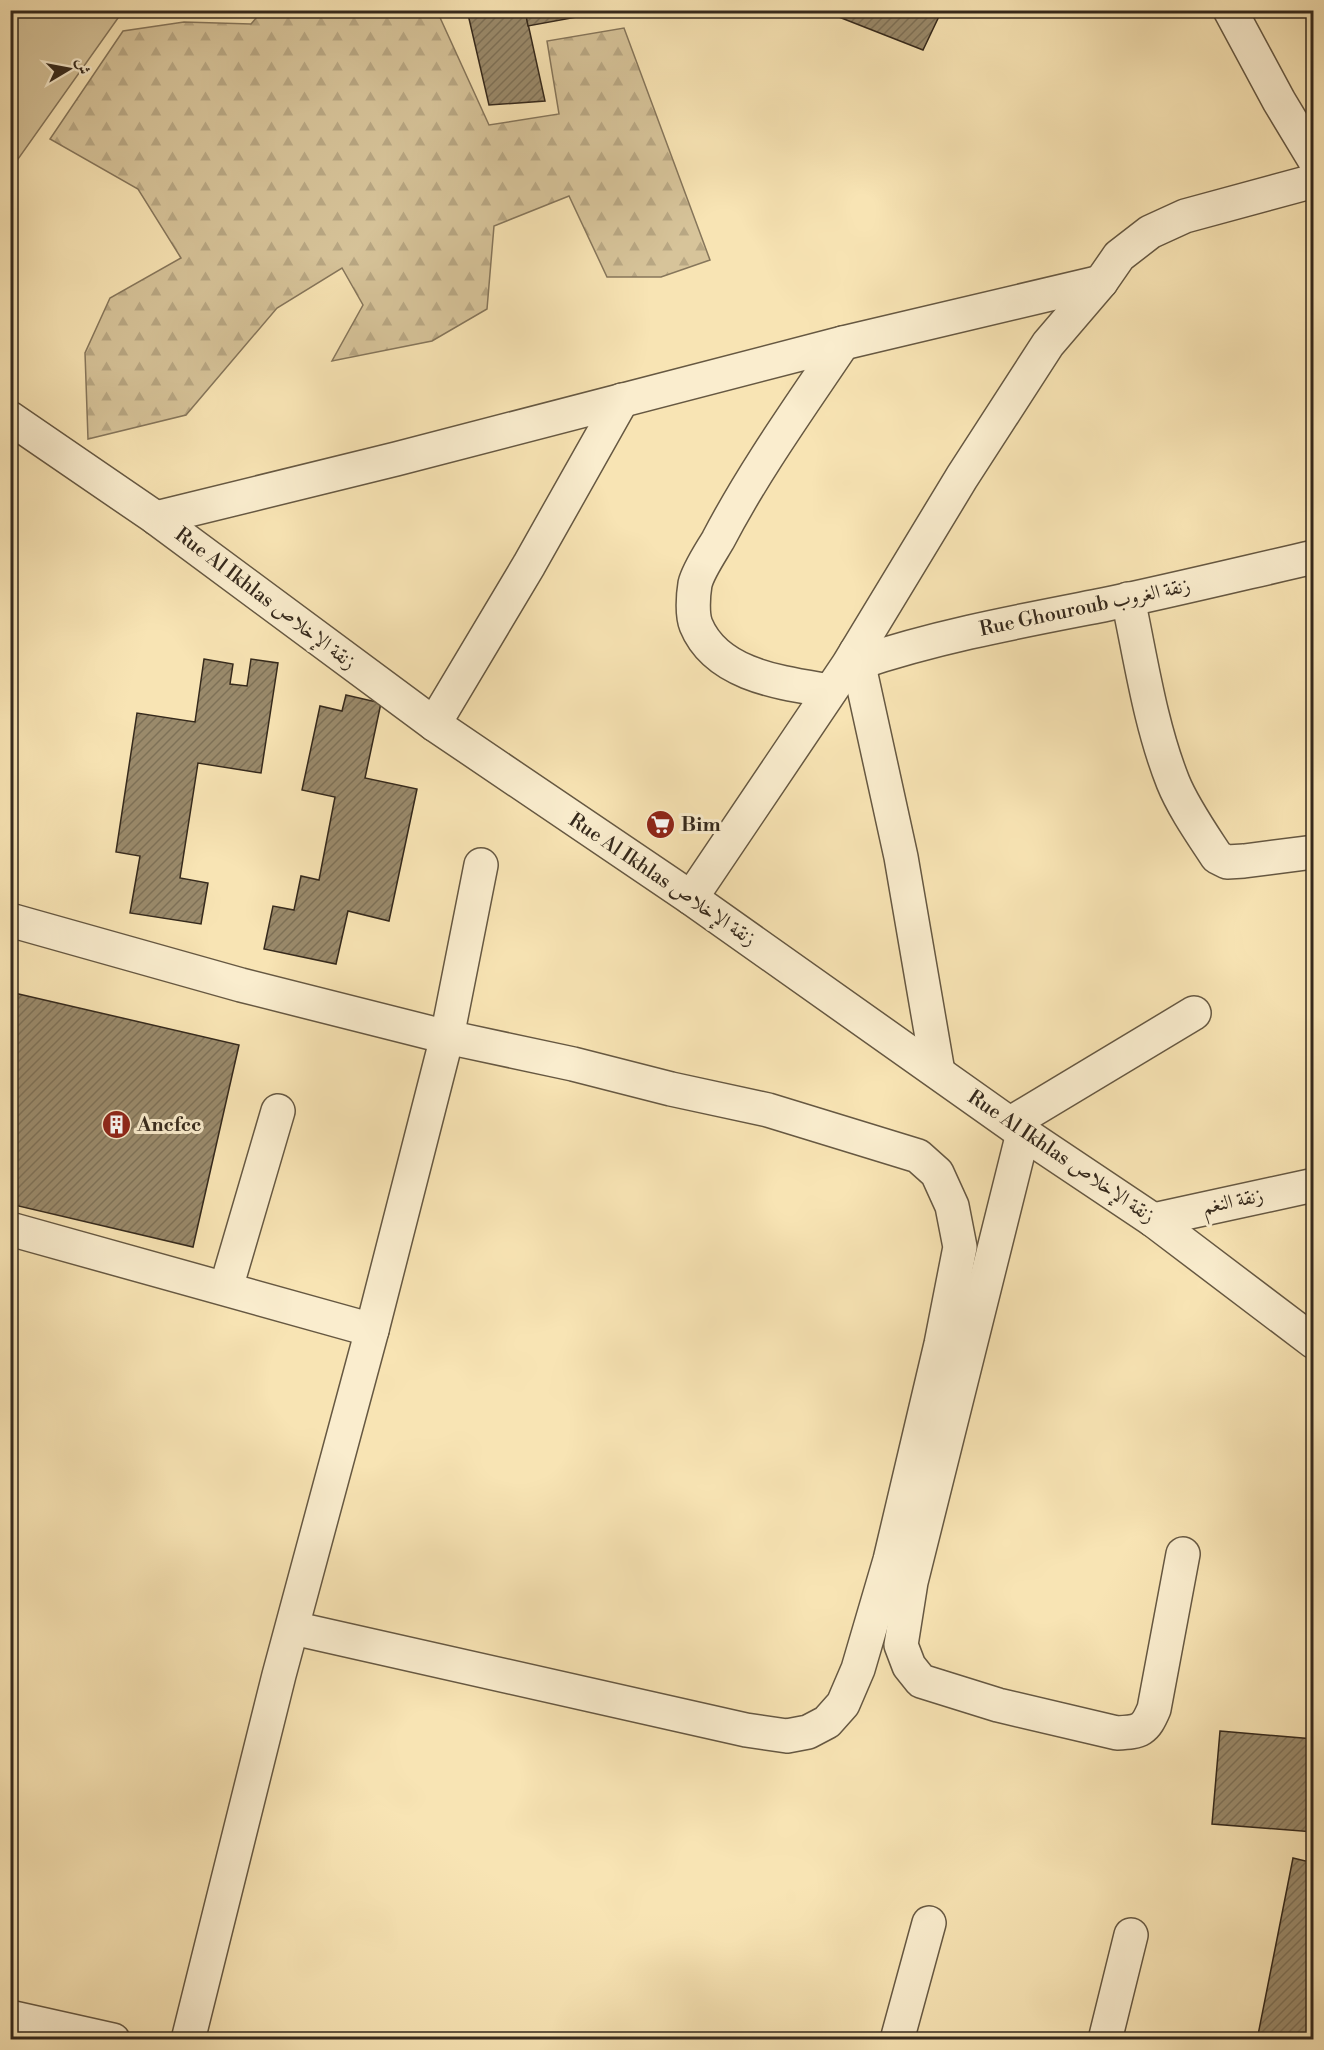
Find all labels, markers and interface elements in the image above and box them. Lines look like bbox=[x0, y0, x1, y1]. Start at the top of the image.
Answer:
north arrow bbox=[39, 39, 99, 99]
text: ش bbox=[72, 57, 94, 76]
street label: Rue Al Ikhlas زنقة الإخلاص bbox=[169, 523, 361, 676]
street label: Rue Ghouroub زنقة الغروب bbox=[977, 573, 1193, 643]
street label: Rue Al Ikhlas زنقة الإخلاص bbox=[563, 808, 760, 953]
supermarket icon: Bim bbox=[644, 809, 676, 841]
place label: Bim bbox=[681, 813, 721, 838]
street label: Rue Al Ikhlas زنقة الإخلاص bbox=[962, 1085, 1159, 1230]
building icon: Ancfcc bbox=[100, 1109, 132, 1141]
place label: Ancfcc bbox=[136, 1113, 201, 1138]
street label: زنقة النغم bbox=[1200, 1183, 1267, 1226]

